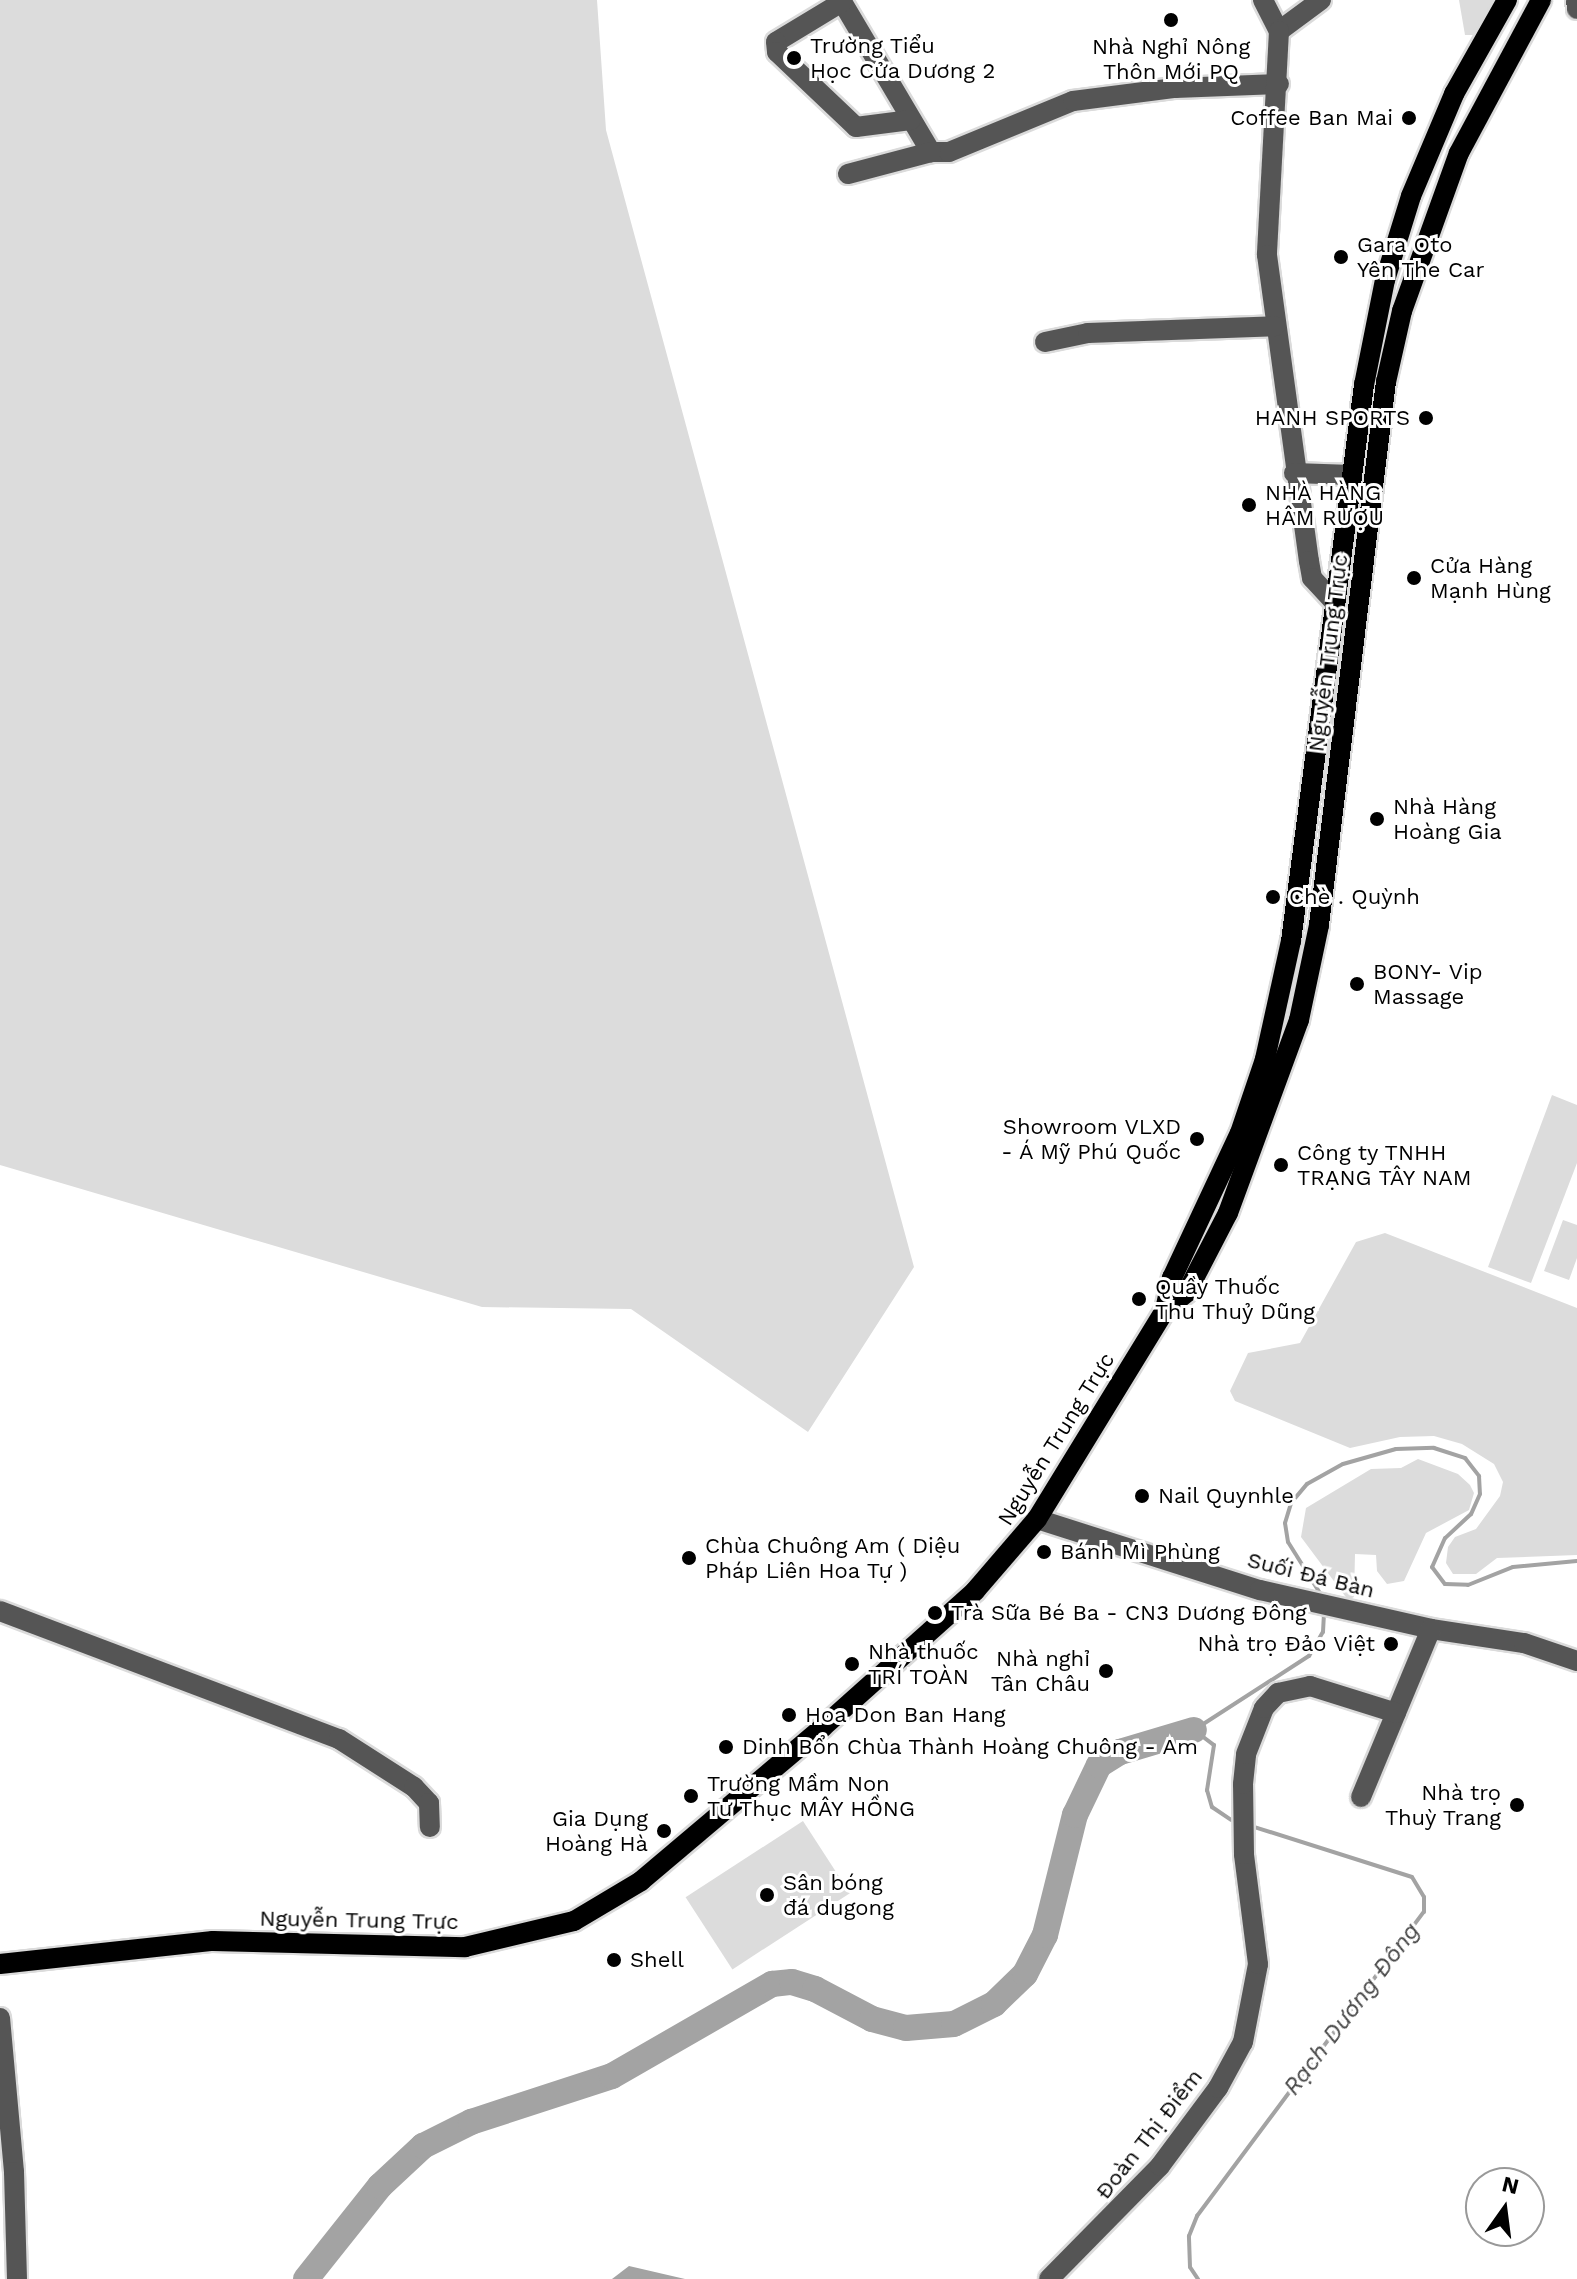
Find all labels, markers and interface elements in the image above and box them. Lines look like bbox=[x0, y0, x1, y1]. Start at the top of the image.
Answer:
marker: Nhà Nghỉ Nông Thôn Mới PQ bbox=[1162, 11, 1180, 29]
place label: Trường Tiểu Học Cửa Dương 2 bbox=[810, 32, 996, 84]
place label: Nhà Nghỉ Nông Thôn Mới PQ bbox=[1092, 33, 1250, 84]
marker: Trường Tiểu Học Cửa Dương 2 bbox=[785, 49, 803, 67]
place label: Coffee Ban Mai bbox=[1230, 105, 1393, 131]
marker: Coffee Ban Mai bbox=[1400, 109, 1418, 127]
place label: Gara Oto Yên The Car bbox=[1357, 231, 1485, 282]
marker: Gara Oto Yên The Car bbox=[1332, 248, 1350, 266]
place label: HANH SPORTS bbox=[1255, 405, 1410, 431]
marker: HANH SPORTS bbox=[1417, 409, 1435, 427]
place label: NHÀ HÀNG HÂM RƯỢU bbox=[1265, 479, 1384, 530]
marker: NHÀ HÀNG HÂM RƯỢU bbox=[1240, 496, 1258, 514]
street label: Nguyễn Trung Trực bbox=[1303, 552, 1353, 754]
place label: Cửa Hàng Mạnh Hùng bbox=[1430, 552, 1551, 604]
marker: Cửa Hàng Mạnh Hùng bbox=[1405, 569, 1423, 587]
place label: Nhà Hàng Hoàng Gia bbox=[1393, 793, 1502, 844]
marker: Nhà Hàng Hoàng Gia bbox=[1368, 810, 1386, 828]
place label: Chè . Quỳnh bbox=[1289, 884, 1420, 910]
marker: Chè . Quỳnh bbox=[1264, 888, 1282, 906]
place label: BONY- Vip Massage bbox=[1373, 958, 1483, 1010]
marker: BONY- Vip Massage bbox=[1348, 975, 1366, 993]
place label: Showroom VLXD - Á Mỹ Phú Quốc bbox=[999, 1113, 1181, 1164]
marker: Showroom VLXD - Á Mỹ Phú Quốc bbox=[1188, 1130, 1206, 1148]
place label: Công ty TNHH TRẠNG TÂY NAM bbox=[1297, 1139, 1473, 1190]
marker: Công ty TNHH TRẠNG TÂY NAM bbox=[1272, 1156, 1290, 1174]
place label: Quầy Thuốc Thu Thuỷ Dũng bbox=[1155, 1273, 1316, 1324]
marker: Quầy Thuốc Thu Thuỷ Dũng bbox=[1130, 1290, 1148, 1308]
street label: Nguyễn Trung Trực bbox=[992, 1347, 1120, 1531]
place label: Nail Quynhle bbox=[1158, 1483, 1295, 1509]
marker: Nail Quynhle bbox=[1133, 1487, 1151, 1505]
place label: Chùa Chuông Am ( Diệu Pháp Liên Hoa Tự ) bbox=[705, 1532, 962, 1584]
place label: Bánh Mì Phùng bbox=[1060, 1539, 1220, 1565]
marker: Bánh Mì Phùng bbox=[1035, 1543, 1053, 1561]
street label: Suối Đá Bàn bbox=[1244, 1546, 1378, 1604]
marker: Chùa Chuông Am ( Diệu Pháp Liên Hoa Tự ) bbox=[680, 1549, 698, 1567]
place label: Trà Sữa Bé Ba - CN3 Dương Đông bbox=[951, 1600, 1308, 1626]
marker: Trà Sữa Bé Ba - CN3 Dương Đông bbox=[926, 1604, 944, 1622]
place label: Nhà trọ Đảo Việt bbox=[1196, 1631, 1375, 1657]
marker: Nhà trọ Đảo Việt bbox=[1382, 1635, 1400, 1653]
place label: Nhà thuốc TRÍ TOÀN bbox=[868, 1638, 980, 1690]
place label: Nhà nghỉ Tân Châu bbox=[991, 1645, 1090, 1696]
marker: Nhà thuốc TRÍ TOÀN bbox=[843, 1655, 861, 1673]
marker: Nhà nghỉ Tân Châu bbox=[1097, 1662, 1115, 1680]
place label: Hoa Don Ban Hang bbox=[805, 1702, 1006, 1728]
marker: Hoa Don Ban Hang bbox=[780, 1706, 798, 1724]
place label: Dinh Bổn Chùa Thành Hoàng Chuông - Am bbox=[742, 1734, 1200, 1760]
marker: Dinh Bổn Chùa Thành Hoàng Chuông - Am bbox=[717, 1738, 735, 1756]
place label: Trường Mầm Non Tư Thục MÂY HỒNG bbox=[707, 1770, 916, 1822]
place label: Nhà trọ Thuỳ Trang bbox=[1384, 1779, 1501, 1830]
marker: Trường Mầm Non Tư Thục MÂY HỒNG bbox=[682, 1787, 700, 1805]
marker: Nhà trọ Thuỳ Trang bbox=[1508, 1796, 1526, 1814]
place label: Gia Dụng Hoàng Hà bbox=[545, 1805, 648, 1856]
marker: Gia Dụng Hoàng Hà bbox=[655, 1822, 673, 1840]
place label: Sân bóng đá dugong bbox=[783, 1869, 894, 1920]
marker: Sân bóng đá dugong bbox=[758, 1886, 776, 1904]
street label: Nguyễn Trung Trực bbox=[259, 1905, 459, 1935]
water label: Rạch Dương Đông bbox=[1278, 1917, 1426, 2101]
place label: Shell bbox=[630, 1947, 684, 1973]
marker: Shell bbox=[605, 1951, 623, 1969]
street label: Đoàn Thị Điểm bbox=[1090, 2063, 1208, 2205]
north arrow bbox=[1465, 2167, 1545, 2247]
text: N bbox=[1500, 2171, 1521, 2199]

